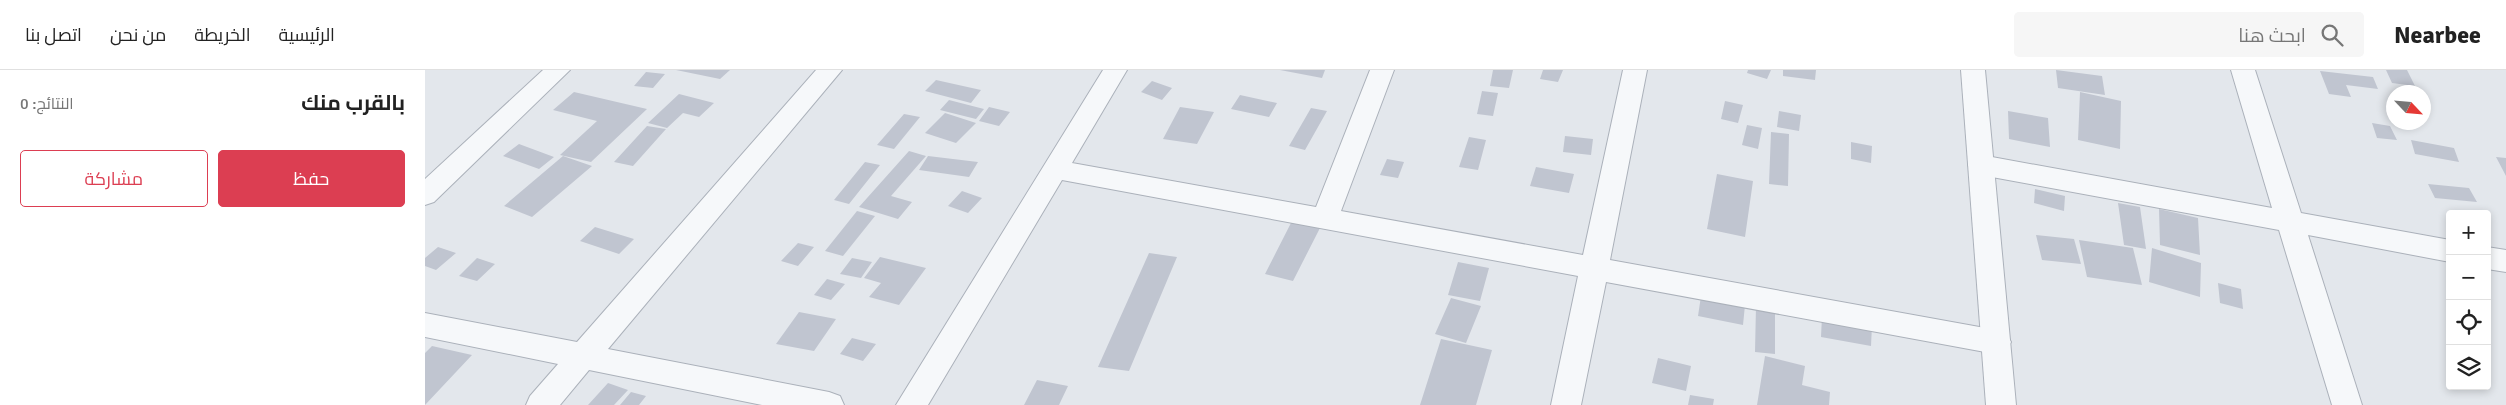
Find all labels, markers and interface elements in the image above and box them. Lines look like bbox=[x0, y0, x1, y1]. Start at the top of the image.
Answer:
search box bbox=[2014, 12, 2364, 57]
text: Nearbee bbox=[2394, 20, 2481, 50]
icon: search bbox=[2318, 21, 2346, 49]
text: اتصل بنا bbox=[25, 24, 82, 46]
text: من نحن bbox=[110, 24, 166, 46]
text: الخريطة bbox=[194, 24, 250, 46]
text: الرئيسية bbox=[278, 24, 335, 46]
text: ابحث هنا bbox=[2238, 24, 2306, 48]
north arrow bbox=[2386, 85, 2431, 130]
text: بالقرب منك bbox=[301, 90, 405, 116]
text: النتائج: 0 bbox=[20, 94, 74, 114]
button: مشاركة bbox=[20, 150, 208, 207]
button: حفظ bbox=[218, 150, 405, 207]
map controls bbox=[2446, 210, 2491, 390]
button: + bbox=[2446, 210, 2491, 255]
button: − bbox=[2446, 255, 2491, 300]
button: locate bbox=[2446, 300, 2491, 345]
button: layers bbox=[2446, 345, 2491, 390]

